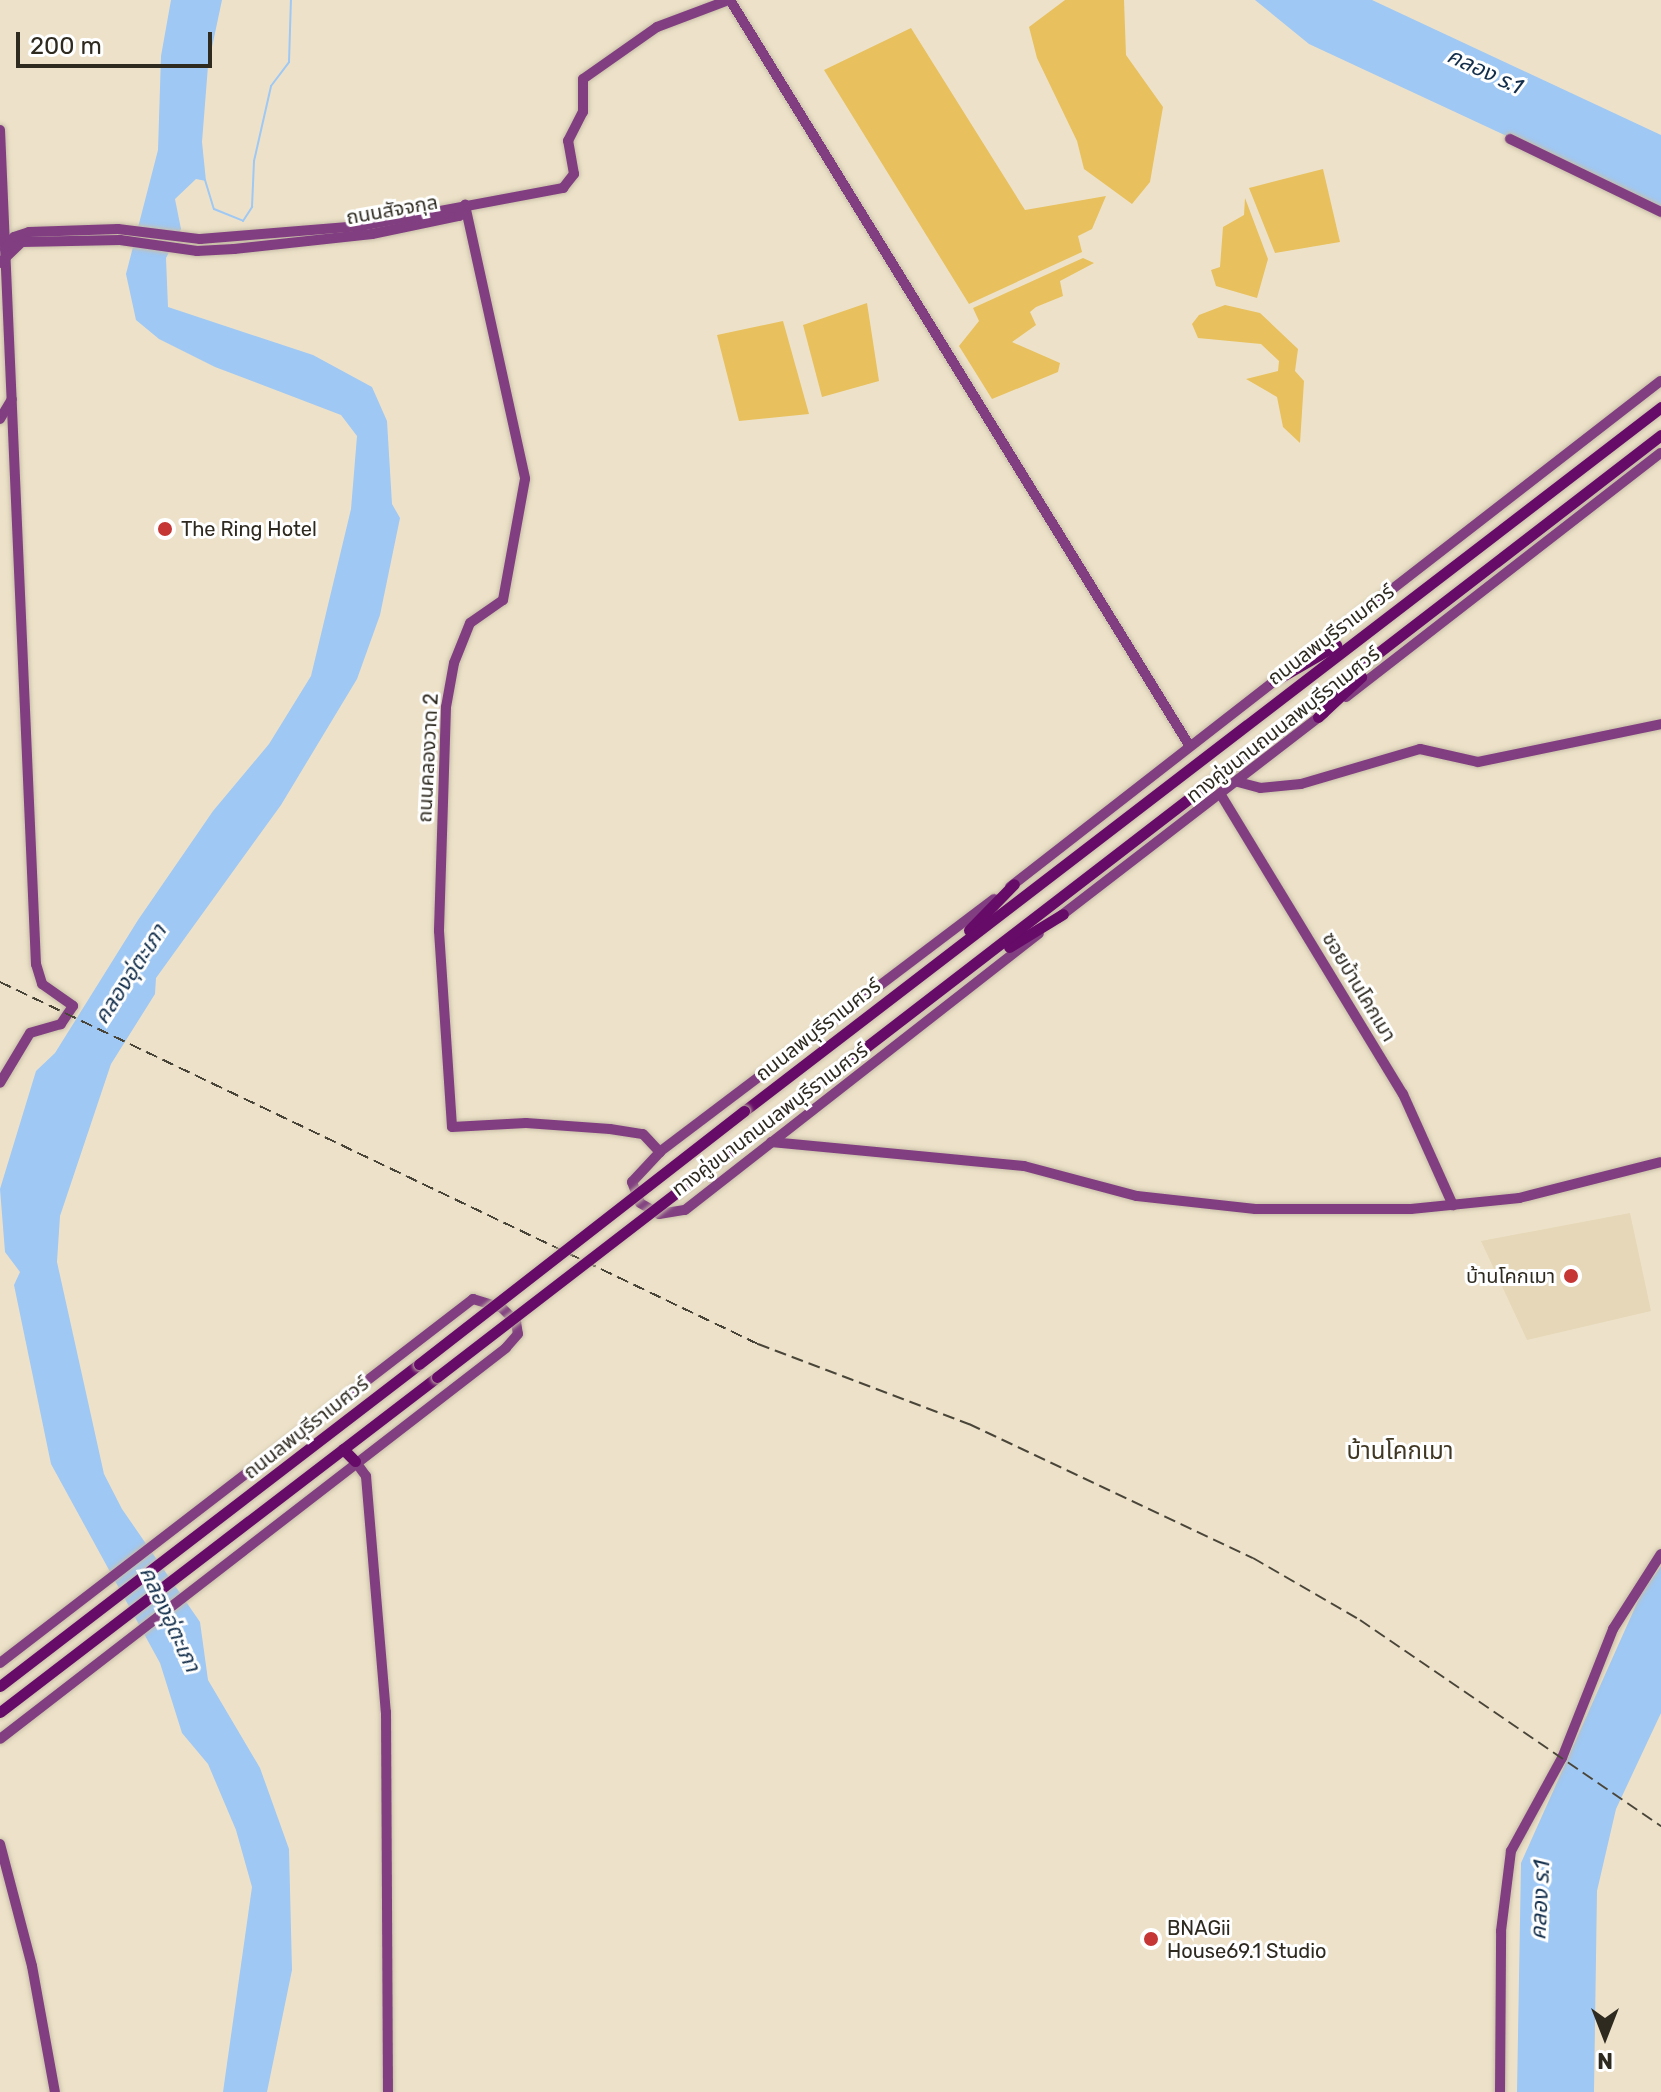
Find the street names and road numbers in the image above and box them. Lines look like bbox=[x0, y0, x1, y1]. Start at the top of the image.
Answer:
street label: ถนนสัจจกุล bbox=[344, 190, 440, 230]
street label: ถนนลพบุรีราเมศวร์ bbox=[1263, 580, 1399, 690]
street label: ทางคู่ขนานถนนลพบุรีราเมศวร์ bbox=[1182, 642, 1384, 808]
street label: ถนนคลองวาด 2 bbox=[413, 693, 443, 823]
street label: ซอยบ้านโคกเมา bbox=[1317, 928, 1401, 1046]
street label: ถนนลพบุรีราเมศวร์ bbox=[751, 974, 885, 1086]
street label: ทางคู่ขนานถนนลพบุรีราเมศวร์ bbox=[667, 1039, 873, 1201]
street label: ถนนลพบุรีราเมศวร์ bbox=[239, 1372, 373, 1484]

